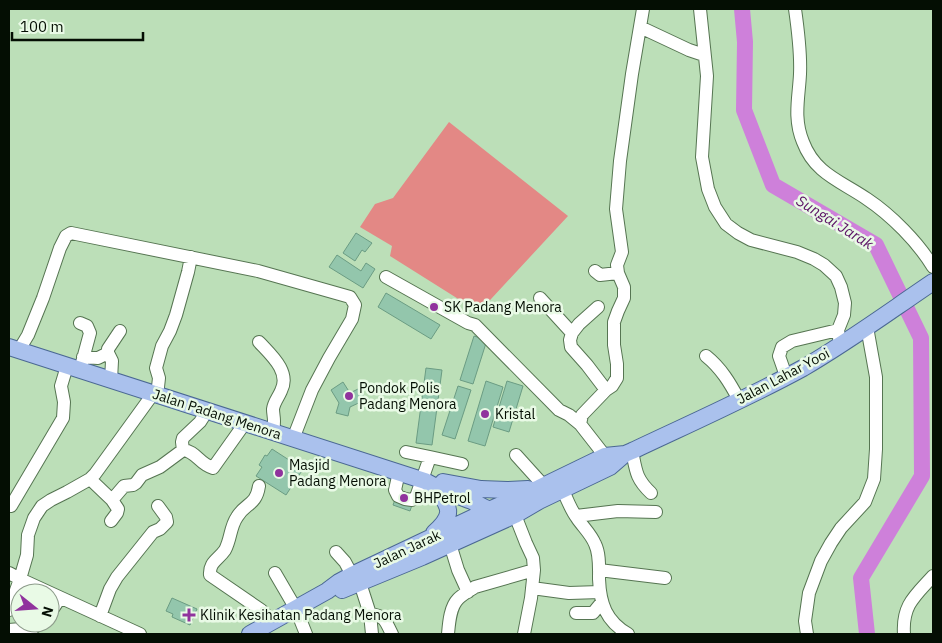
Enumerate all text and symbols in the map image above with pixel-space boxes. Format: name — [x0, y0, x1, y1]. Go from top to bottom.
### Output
scale bar — [12, 10, 144, 42]
text: 100 m — [20, 17, 64, 36]
water label: Sungai Jarak — [793, 191, 877, 253]
place label: SK Padang Menora — [444, 298, 562, 316]
marker: SK Padang Menora — [428, 301, 440, 313]
street label: Jalan Lahar Yooi — [734, 344, 832, 408]
place label: Pondok Polis Padang Menora — [359, 379, 457, 413]
street label: Jalan Padang Menora — [150, 385, 284, 444]
marker: Pondok Polis Padang Menora — [343, 390, 355, 402]
place label: Kristal — [495, 405, 535, 423]
marker: Kristal — [479, 408, 491, 420]
place label: Masjid Padang Menora — [289, 456, 387, 490]
marker: Masjid Padang Menora — [273, 467, 285, 479]
place label: BHPetrol — [414, 489, 471, 507]
marker: BHPetrol — [398, 492, 410, 504]
street label: Jalan Jarak — [371, 525, 444, 572]
north arrow — [10, 583, 60, 633]
text: N — [37, 604, 58, 619]
place label: Klinik Kesihatan Padang Menora — [200, 606, 402, 624]
marker: Klinik Kesihatan Padang Menora — [182, 608, 196, 622]

